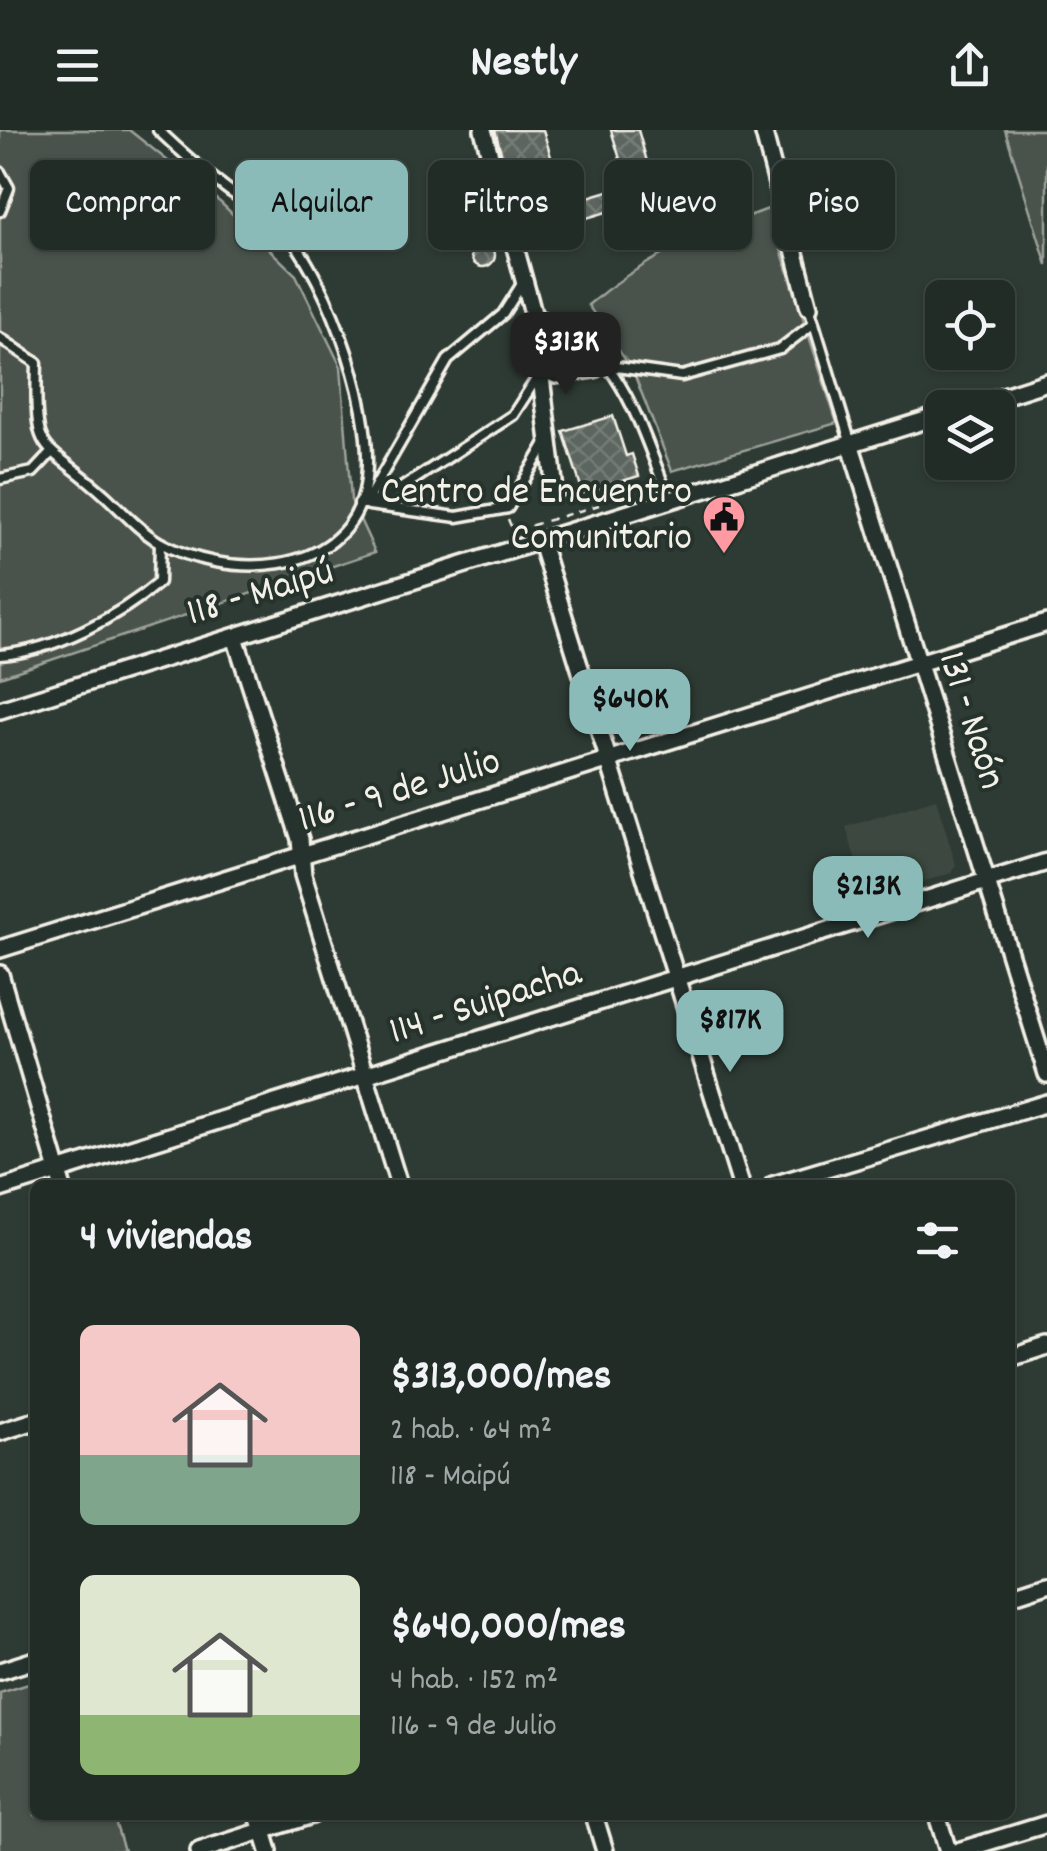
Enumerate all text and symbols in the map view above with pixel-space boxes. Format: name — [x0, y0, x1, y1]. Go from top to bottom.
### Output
text: Nestly — [470, 33, 577, 97]
icon: menu — [50, 38, 105, 93]
icon: share — [942, 38, 997, 93]
chip: Comprar — [30, 160, 215, 250]
chip: Alquilar — [235, 160, 408, 250]
chip: Filtros — [428, 160, 584, 250]
chip: Nuevo — [604, 160, 752, 250]
chip: Piso — [772, 160, 895, 250]
map controls — [925, 280, 1015, 480]
button: locate — [925, 280, 1015, 370]
pin: $313K — [496, 312, 636, 397]
text: $313K — [533, 321, 599, 367]
button: layers — [925, 390, 1015, 480]
place label: Centro de Encuentro Comunitario — [381, 466, 692, 569]
public building icon: Centro de Encuentro Comunitario — [701, 494, 747, 555]
street label: 118 - Maipú — [181, 546, 341, 644]
street label: 131 - Naón — [920, 645, 1018, 797]
pin: $640K — [560, 669, 700, 754]
text: $640K — [591, 678, 669, 724]
street label: 116 - 9 de Julio — [292, 735, 508, 851]
pin: $213K — [798, 856, 938, 941]
text: $213K — [835, 865, 901, 911]
street label: 114 - Suipacha — [383, 947, 590, 1063]
pin: $817K — [660, 990, 800, 1075]
text: $817K — [698, 999, 762, 1045]
text: 4 viviendas — [80, 1210, 252, 1270]
icon: filters — [910, 1213, 965, 1268]
text: $313,000/mes — [390, 1349, 611, 1409]
icon: home — [160, 1365, 280, 1485]
text: 2 hab. · 64 m² — [390, 1409, 552, 1455]
text: 118 - Maipú — [390, 1455, 511, 1501]
text: $640,000/mes — [390, 1599, 626, 1659]
icon: home — [160, 1615, 280, 1735]
text: 4 hab. · 152 m² — [390, 1659, 558, 1705]
text: 116 - 9 de Julio — [390, 1705, 557, 1751]

